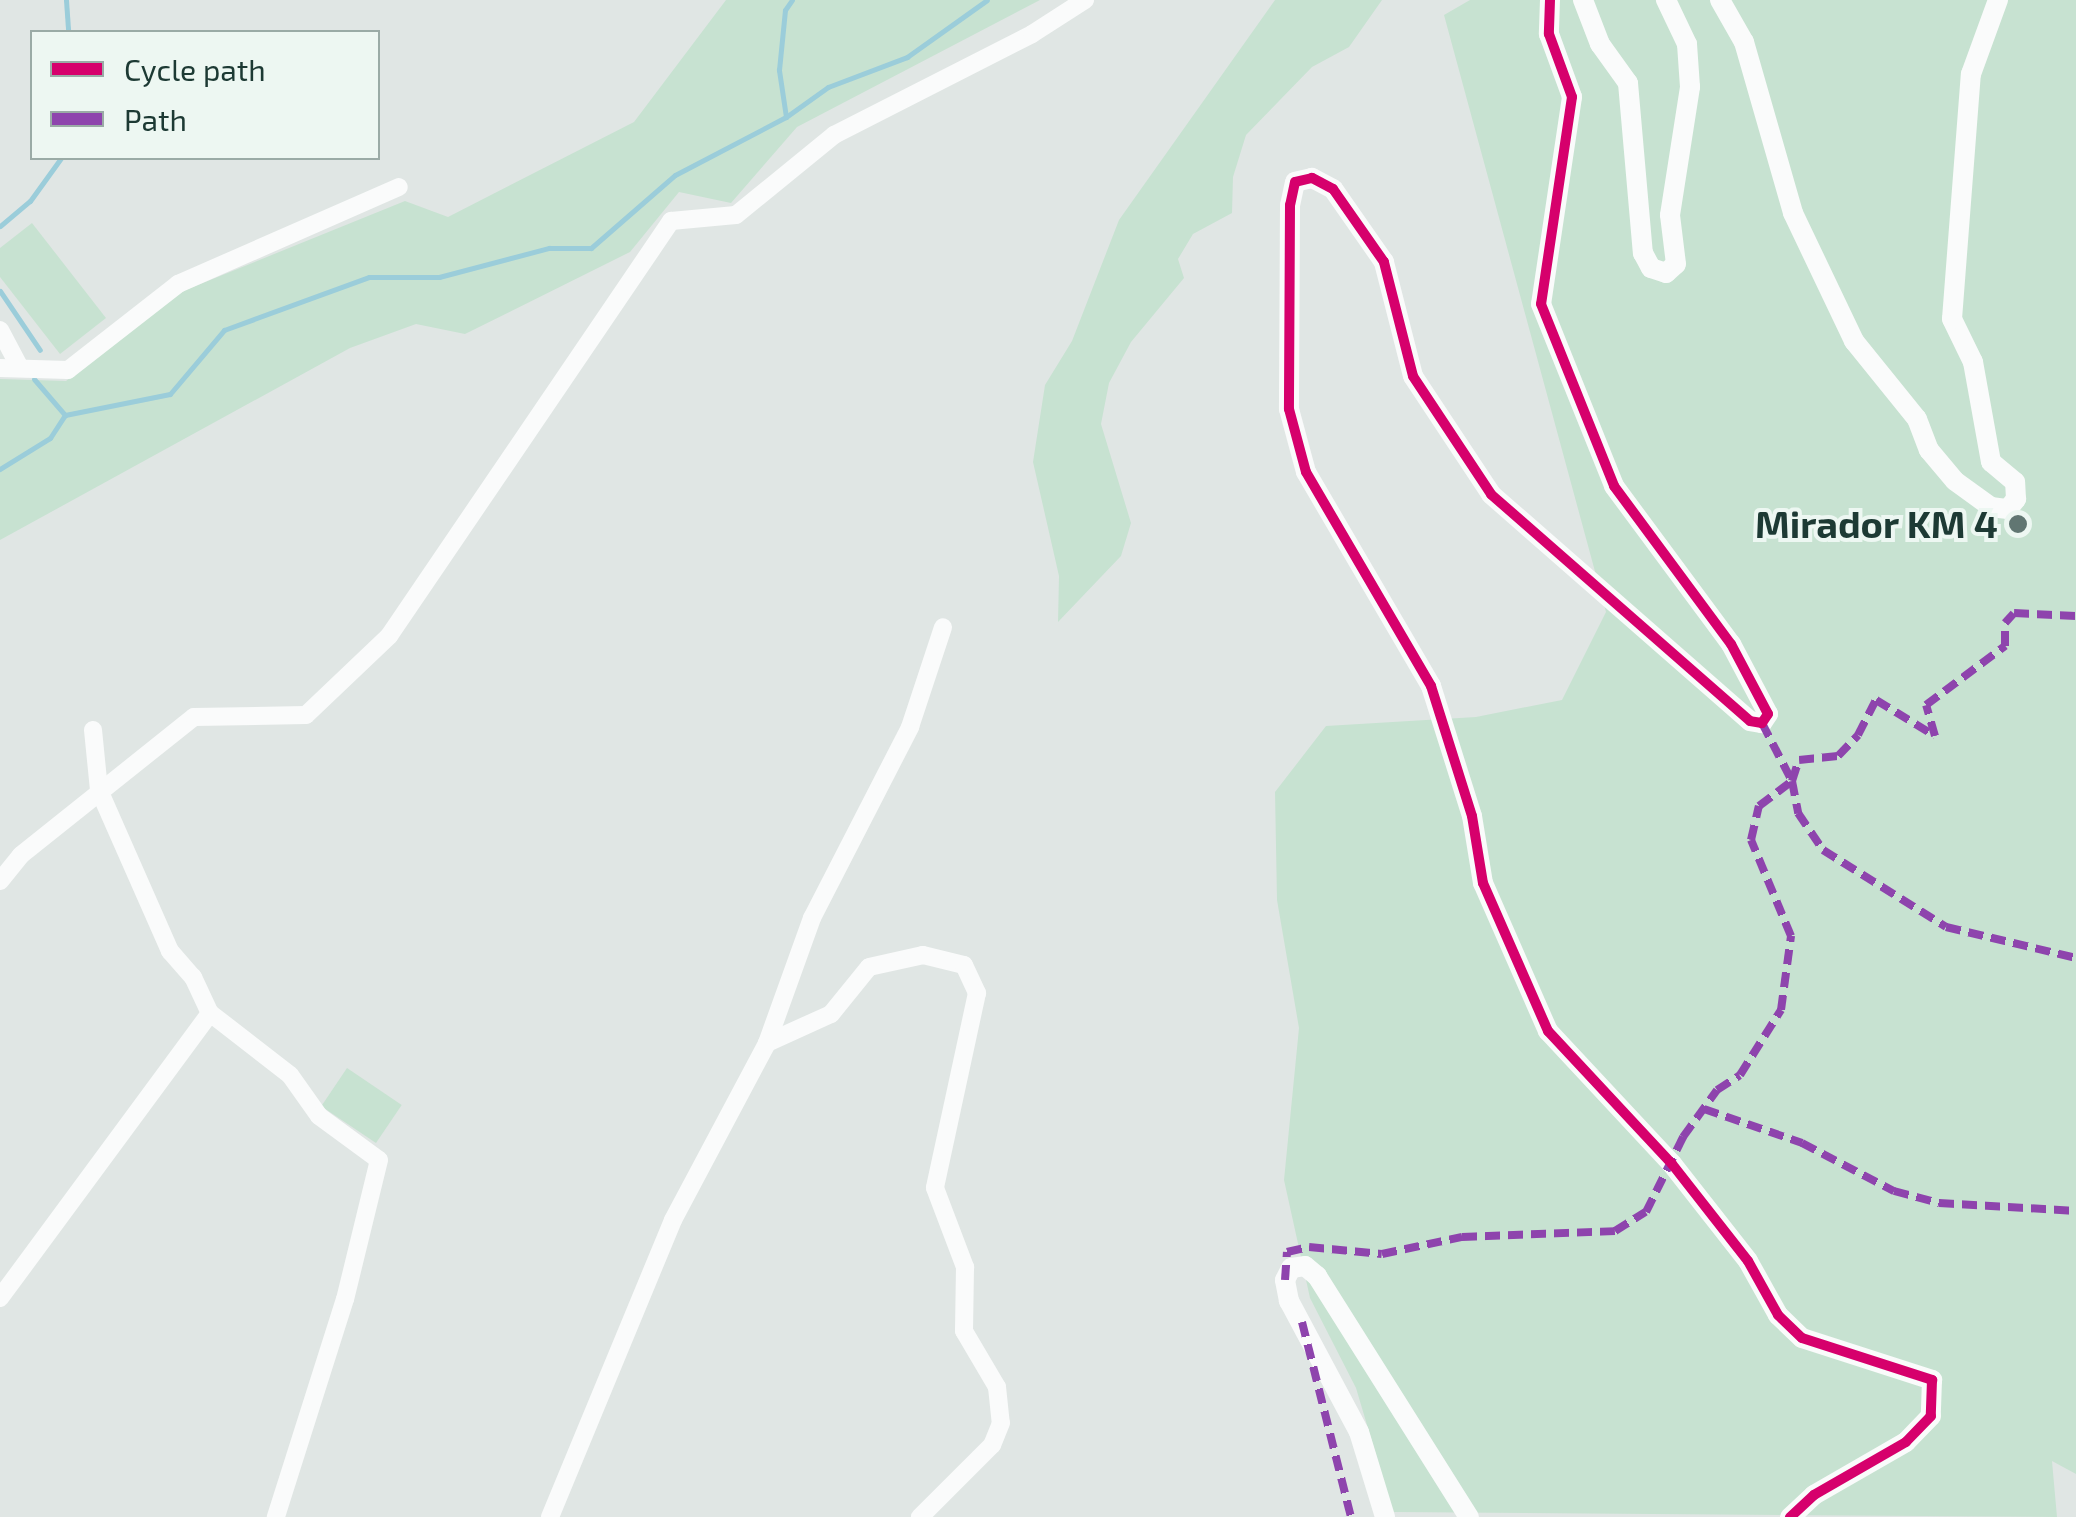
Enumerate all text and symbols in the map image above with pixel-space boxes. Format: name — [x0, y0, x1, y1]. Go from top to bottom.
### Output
legend — [30, 30, 380, 160]
text: Cycle path — [124, 51, 266, 87]
text: Path — [124, 101, 187, 137]
place label: Mirador KM 4 — [1754, 501, 1998, 547]
marker: Mirador KM 4 — [2007, 513, 2029, 535]

